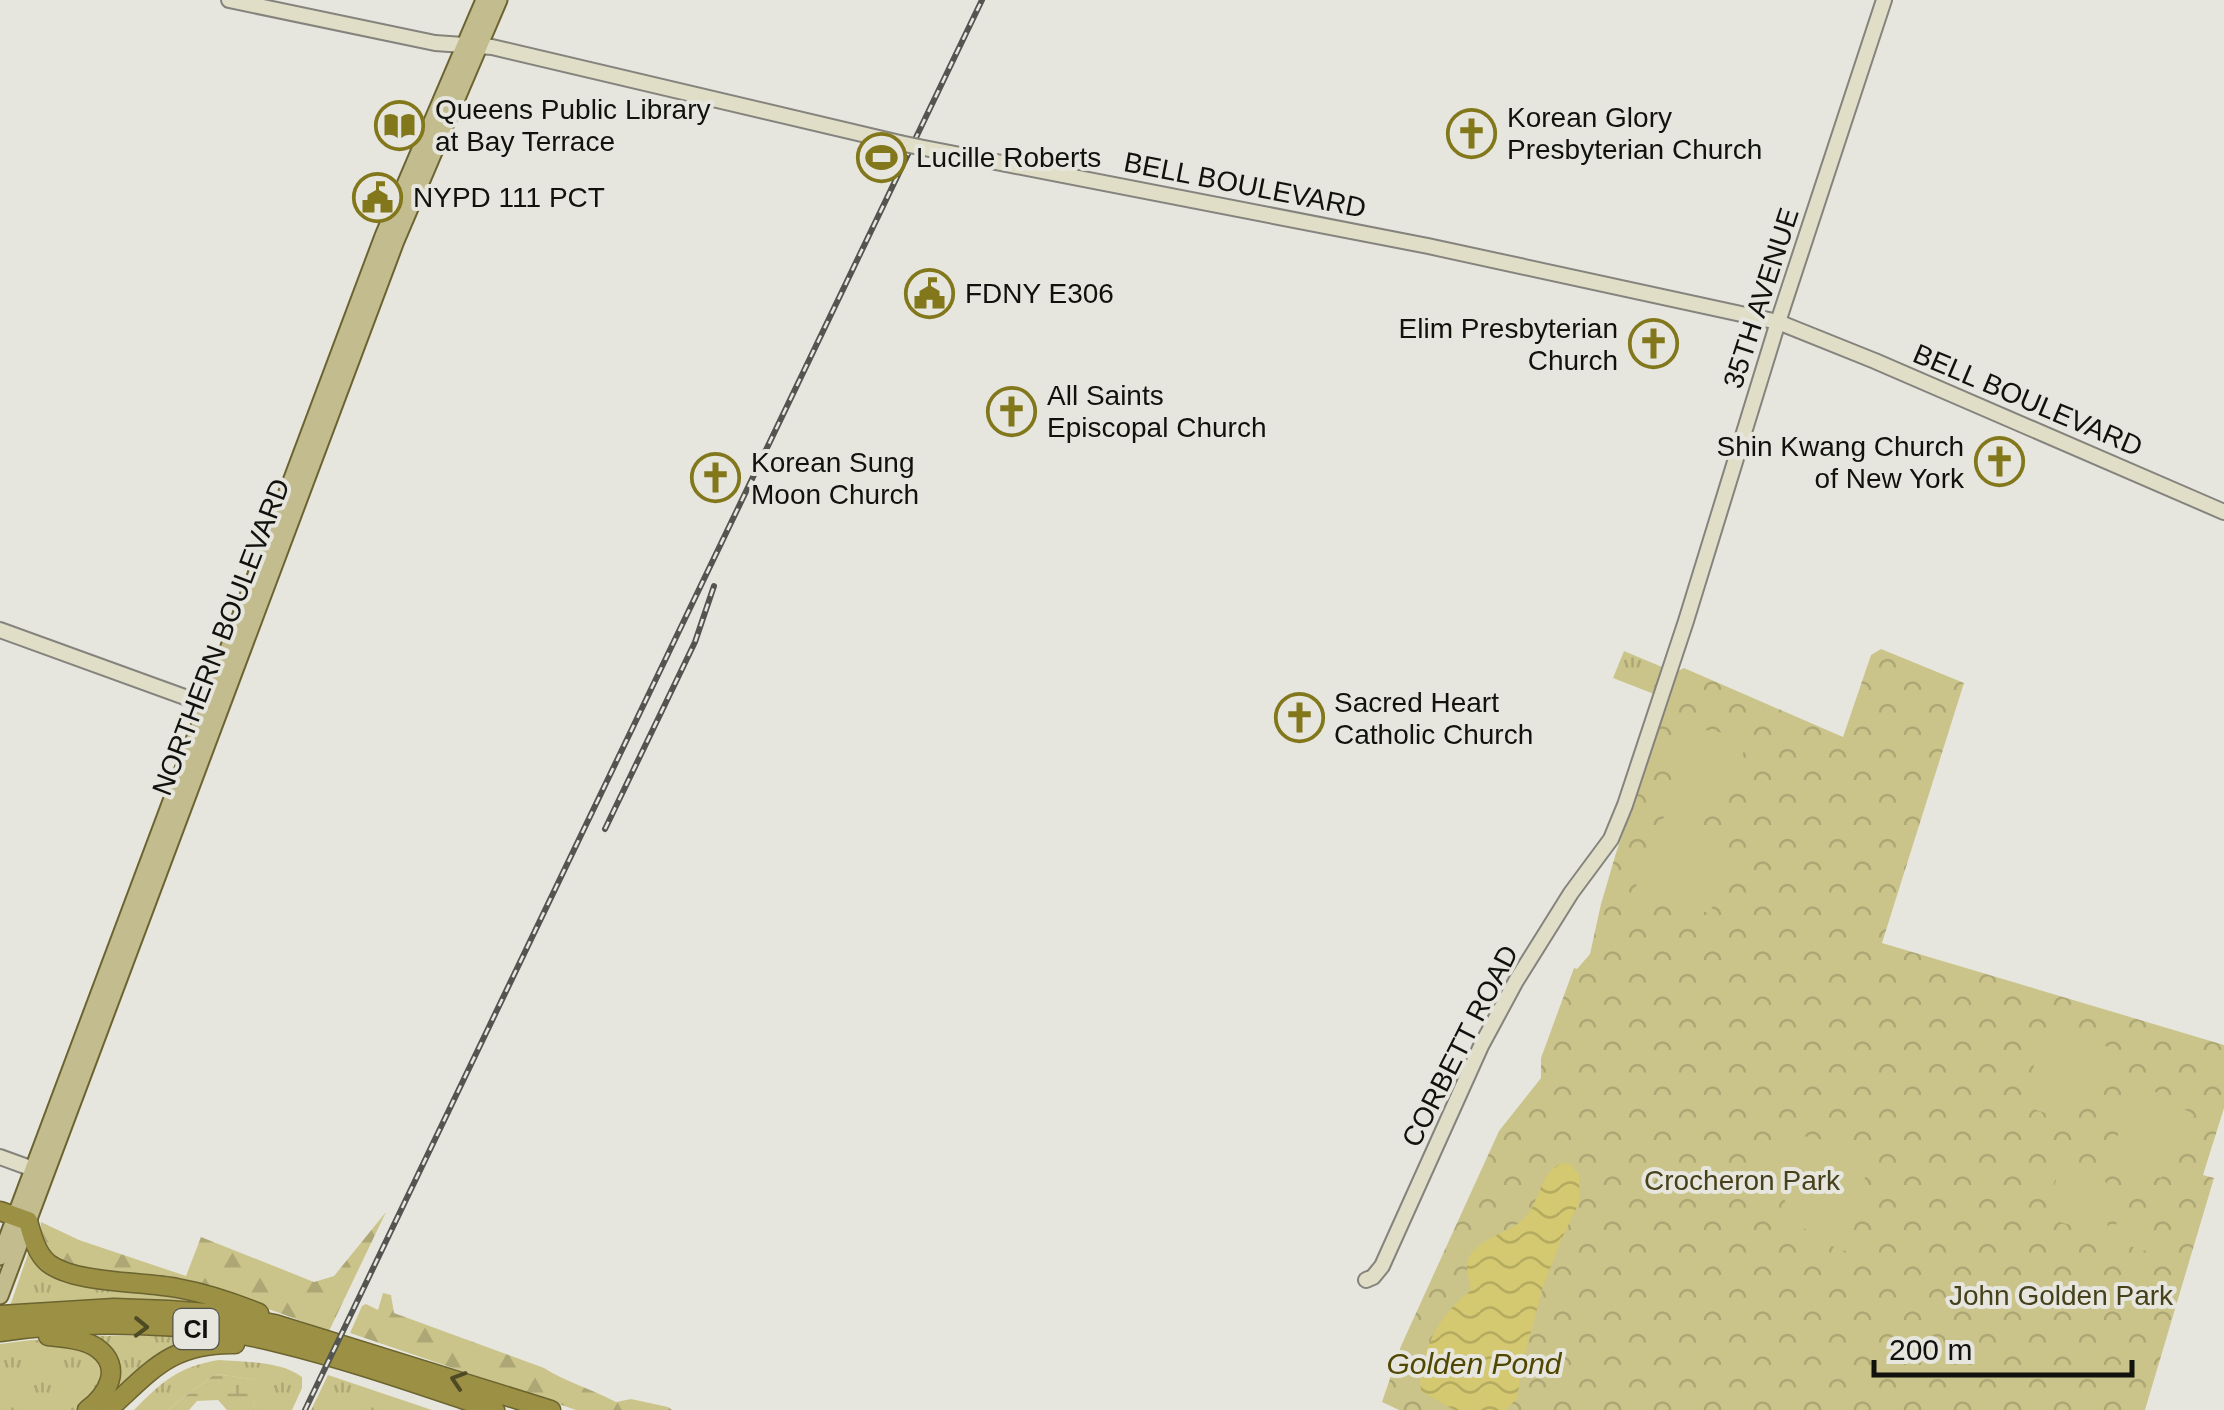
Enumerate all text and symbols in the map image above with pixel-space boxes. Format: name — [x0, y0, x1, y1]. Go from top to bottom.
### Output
place label: Queens Public Library at Bay Terrace — [435, 94, 710, 157]
library icon: Queens Public Library at Bay Terrace — [374, 99, 426, 151]
place label: Korean Glory Presbyterian Church — [1507, 102, 1762, 165]
church icon: Korean Glory Presbyterian Church — [1446, 107, 1498, 159]
sports icon: Lucille Roberts — [855, 131, 907, 183]
place label: Lucille Roberts — [916, 142, 1101, 173]
street label: BELL BOULEVARD — [1121, 146, 1369, 224]
public building icon: NYPD 111 PCT — [352, 171, 404, 223]
place label: NYPD 111 PCT — [413, 182, 605, 213]
street label: 35TH AVENUE — [1717, 204, 1805, 392]
public building icon: FDNY E306 — [904, 267, 956, 319]
place label: FDNY E306 — [965, 278, 1114, 309]
place label: Elim Presbyterian Church — [1399, 313, 1618, 376]
church icon: Elim Presbyterian Church — [1627, 318, 1679, 370]
street label: BELL BOULEVARD — [1909, 338, 2147, 462]
place label: All Saints Episcopal Church — [1047, 380, 1266, 443]
church icon: All Saints Episcopal Church — [986, 385, 1038, 437]
place label: Shin Kwang Church of New York — [1717, 431, 1965, 494]
church icon: Shin Kwang Church of New York — [1973, 436, 2025, 488]
place label: Korean Sung Moon Church — [751, 447, 919, 510]
church icon: Korean Sung Moon Church — [690, 452, 742, 504]
street label: NORTHERN BOULEVARD — [146, 474, 296, 800]
place label: Sacred Heart Catholic Church — [1334, 687, 1533, 750]
church icon: Sacred Heart Catholic Church — [1273, 692, 1325, 744]
street label: CORBETT ROAD — [1396, 940, 1524, 1152]
park label: Crocheron Park — [1644, 1165, 1841, 1196]
park label: John Golden Park — [1949, 1280, 2174, 1311]
road number: CI — [174, 1309, 218, 1349]
scale bar — [1874, 1315, 2132, 1377]
one-way arrow — [133, 1316, 149, 1337]
text: 200 m — [1889, 1333, 1972, 1366]
water label: Golden Pond — [1386, 1347, 1563, 1380]
one-way arrow — [450, 1371, 467, 1391]

